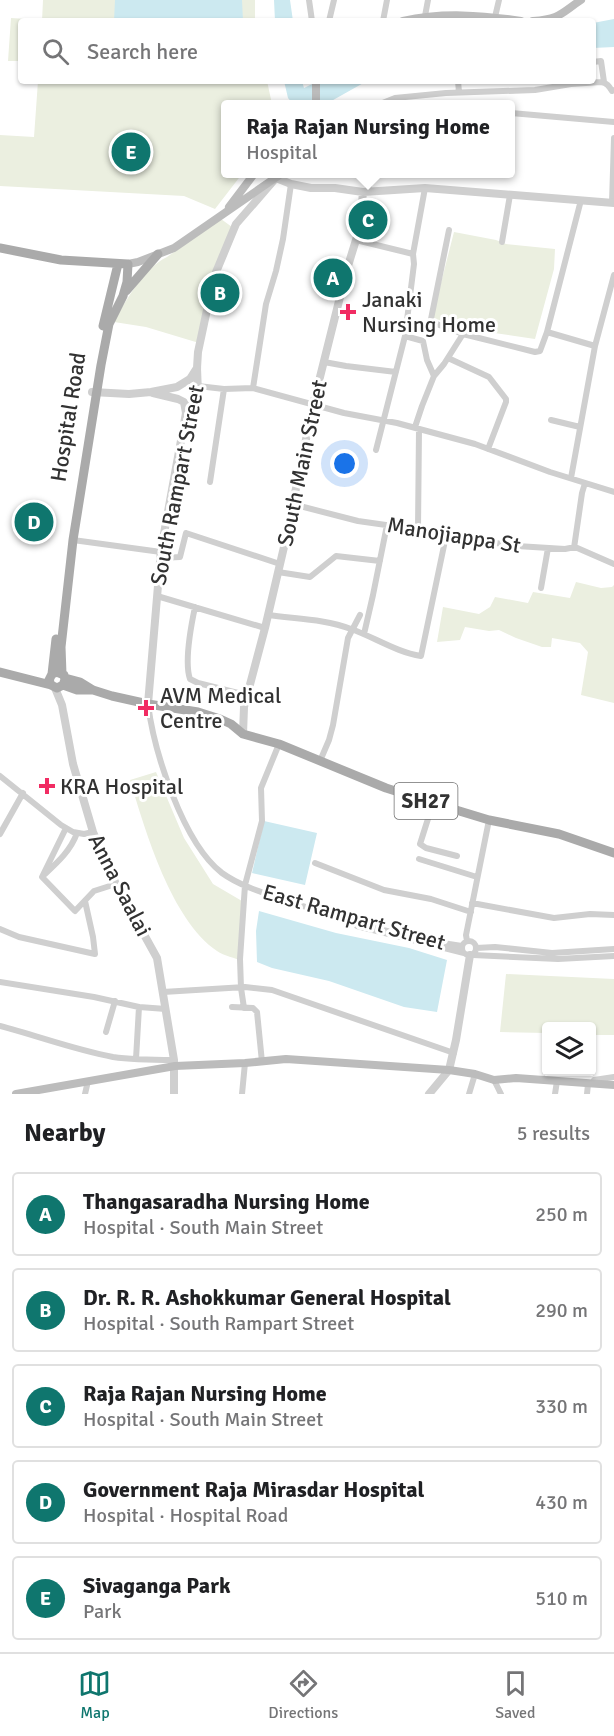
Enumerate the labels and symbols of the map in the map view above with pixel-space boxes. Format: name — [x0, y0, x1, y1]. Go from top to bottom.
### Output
pin: E — [112, 130, 150, 174]
pin: C — [348, 198, 388, 242]
pin: A — [314, 256, 352, 300]
pin: B — [200, 270, 240, 316]
place label: Janaki Nursing Home — [362, 286, 496, 338]
marker: Janaki Nursing Home — [339, 303, 357, 321]
street label: Hospital Road — [44, 350, 92, 484]
street label: South Main Street — [271, 377, 333, 549]
street label: South Rampart Street — [144, 382, 210, 587]
your location — [330, 449, 359, 478]
pin: D — [15, 500, 54, 544]
street label: Manojiappa St — [385, 511, 523, 559]
place label: AVM Medical Centre — [160, 682, 281, 734]
marker: AVM Medical Centre — [137, 699, 155, 717]
place label: KRA Hospital — [60, 773, 183, 800]
marker: KRA Hospital — [38, 777, 56, 795]
road number: SH27 — [394, 783, 458, 819]
street label: Anna Saalai — [83, 829, 157, 941]
street label: East Rampart Street — [260, 878, 449, 956]

